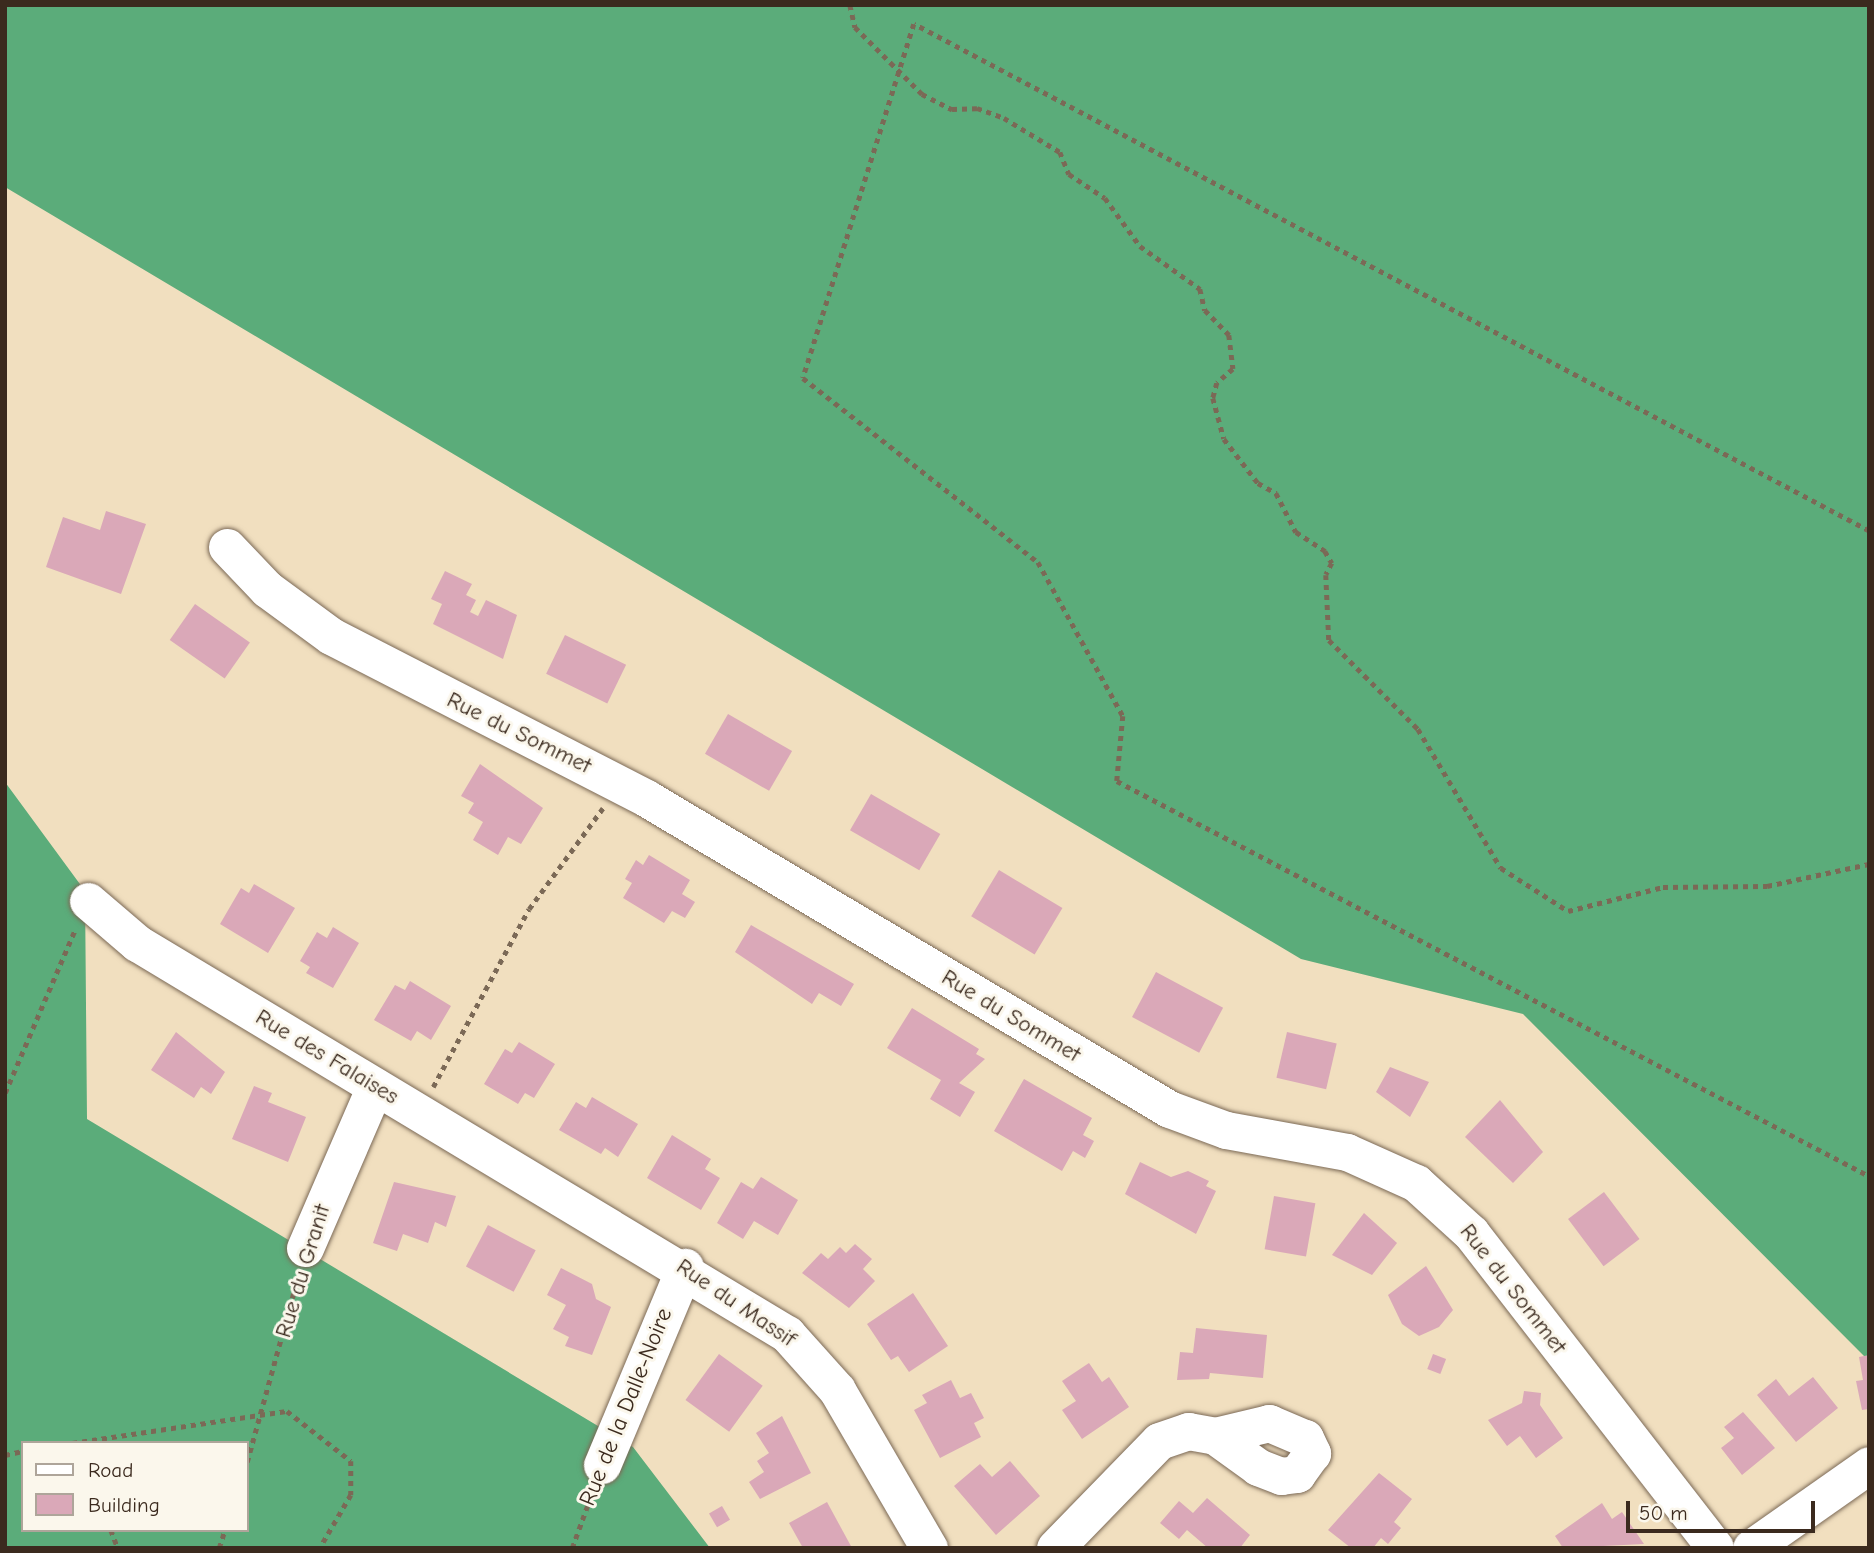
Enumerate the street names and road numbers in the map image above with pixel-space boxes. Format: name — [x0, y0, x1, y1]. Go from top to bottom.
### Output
street label: Rue du Sommet — [442, 686, 596, 780]
street label: Rue du Sommet — [936, 964, 1086, 1068]
street label: Rue des Falaises — [250, 1003, 404, 1111]
street label: Rue du Granit — [270, 1201, 336, 1341]
street label: Rue du Sommet — [1454, 1219, 1572, 1359]
street label: Rue du Massif — [671, 1253, 801, 1353]
street label: Rue de la Dalle-Noire — [574, 1304, 678, 1510]

